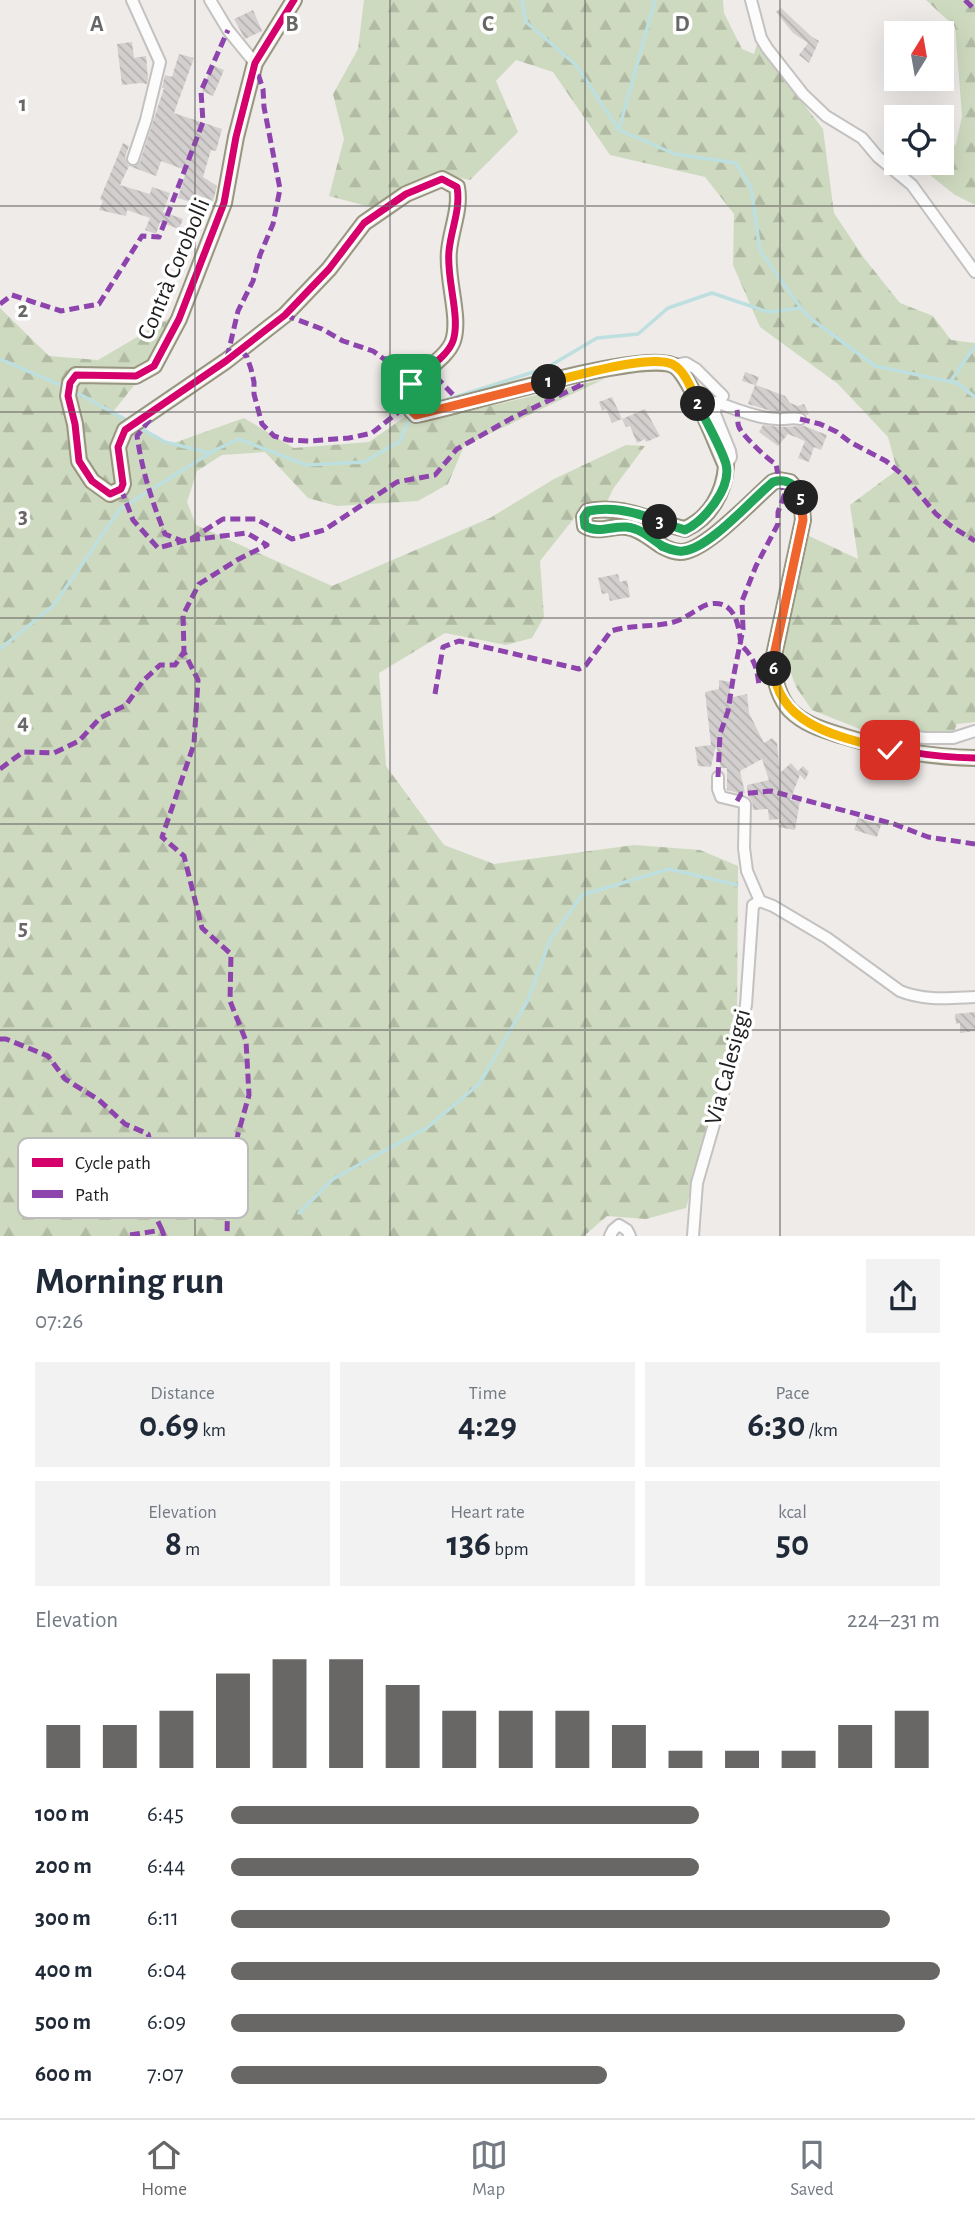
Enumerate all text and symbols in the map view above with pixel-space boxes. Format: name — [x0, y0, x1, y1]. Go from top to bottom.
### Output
text: A — [90, 13, 104, 36]
text: B — [285, 13, 299, 36]
text: C — [482, 13, 494, 36]
text: D — [674, 13, 690, 36]
north arrow — [884, 21, 954, 91]
map controls — [884, 21, 954, 175]
text: 1 — [19, 93, 27, 116]
button: locate — [884, 105, 954, 175]
street label: Contrà Corobolli — [133, 195, 215, 343]
text: 2 — [18, 299, 29, 322]
pin — [381, 354, 441, 414]
pin: 1 — [532, 364, 566, 400]
icon: arrive — [392, 365, 430, 403]
text: 1 — [545, 372, 552, 391]
pin: 2 — [680, 386, 716, 422]
text: 2 — [693, 394, 702, 413]
pin: 5 — [784, 480, 818, 516]
text: 5 — [796, 488, 805, 507]
pin: 3 — [642, 504, 678, 540]
text: 3 — [18, 505, 28, 528]
text: 3 — [655, 512, 664, 531]
pin: 6 — [756, 652, 792, 686]
text: 6 — [769, 659, 778, 678]
text: 4 — [17, 711, 29, 734]
pin — [860, 720, 920, 780]
icon: check — [871, 731, 909, 769]
text: 5 — [18, 917, 28, 940]
street label: Via Calesiggi — [701, 1007, 755, 1127]
legend — [18, 1138, 248, 1218]
text: Cycle path — [75, 1154, 151, 1173]
text: Path — [75, 1186, 109, 1205]
button: share — [866, 1259, 940, 1333]
text: Morning run — [35, 1263, 224, 1301]
text: 07:26 — [35, 1310, 83, 1333]
text: Distance — [150, 1384, 215, 1403]
text: Time — [469, 1384, 506, 1403]
text: Pace — [775, 1384, 810, 1403]
text: 0.69 — [139, 1408, 199, 1443]
text: 4:29 — [458, 1408, 517, 1443]
text: 6:30 — [747, 1408, 805, 1443]
text: km — [199, 1421, 226, 1440]
text: /km — [805, 1421, 838, 1440]
text: Elevation — [148, 1503, 217, 1522]
text: Heart rate — [450, 1503, 525, 1522]
text: kcal — [778, 1503, 807, 1522]
text: 8 — [165, 1527, 182, 1562]
text: 136 — [446, 1527, 491, 1562]
text: 50 — [776, 1527, 809, 1562]
text: m — [182, 1540, 200, 1559]
text: bpm — [491, 1540, 529, 1559]
text: Elevation — [35, 1609, 118, 1632]
text: 224–231 m — [847, 1609, 940, 1632]
text: 100 m — [35, 1803, 89, 1826]
text: 6:45 — [147, 1803, 184, 1826]
text: 200 m — [35, 1855, 92, 1878]
text: 6:44 — [147, 1855, 185, 1878]
text: 300 m — [35, 1907, 91, 1930]
text: 6:11 — [147, 1907, 179, 1930]
text: 400 m — [35, 1959, 93, 1982]
text: 6:04 — [147, 1959, 186, 1982]
text: 500 m — [35, 2011, 91, 2034]
text: 6:09 — [147, 2011, 186, 2034]
text: 600 m — [35, 2063, 92, 2086]
text: 7:07 — [147, 2063, 184, 2086]
tab: Home — [141, 2136, 187, 2201]
tab: Map — [470, 2136, 508, 2201]
tab: Saved — [790, 2136, 834, 2201]

